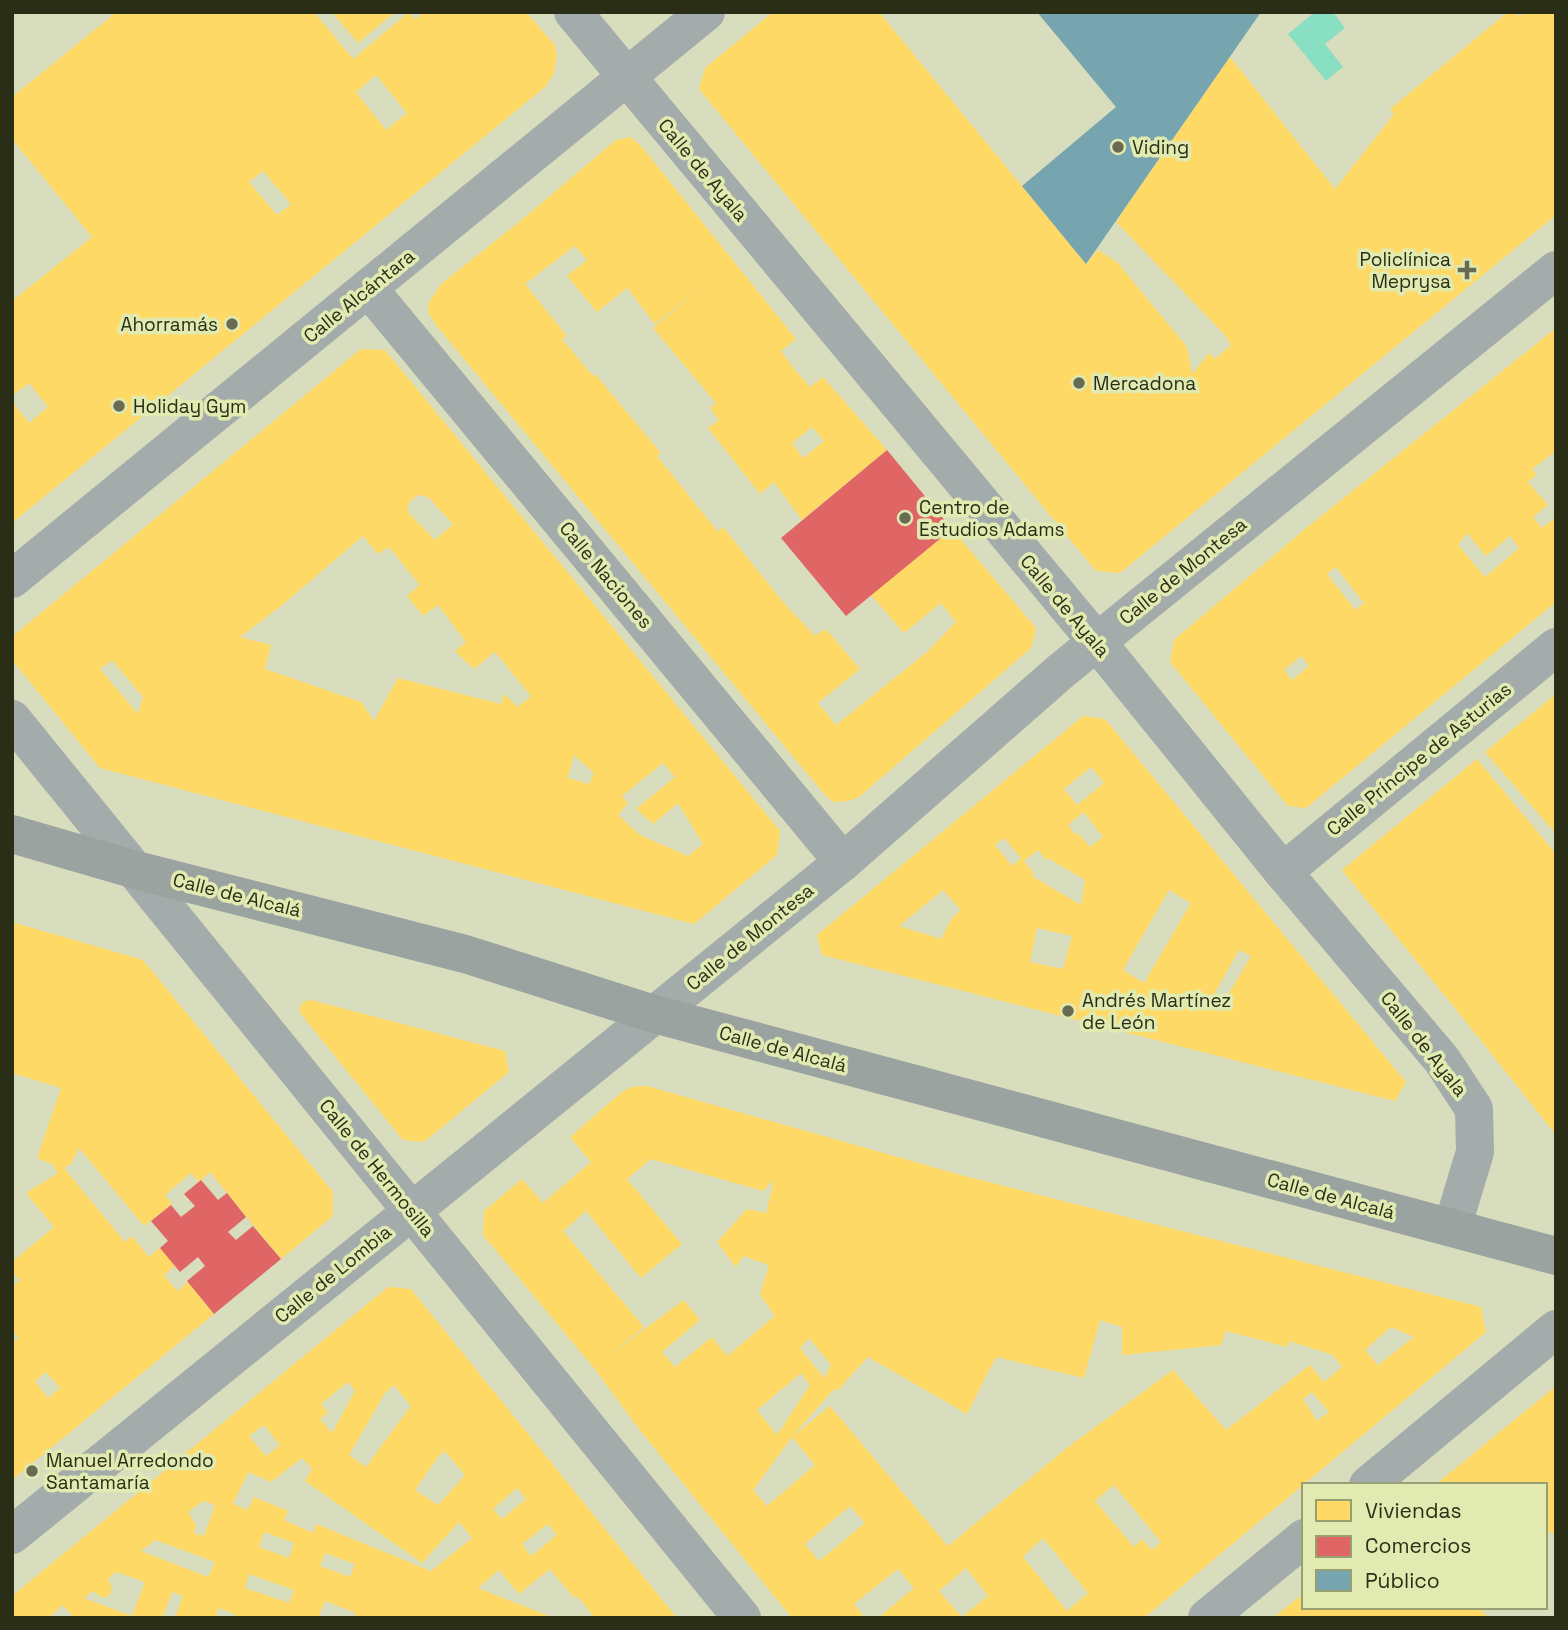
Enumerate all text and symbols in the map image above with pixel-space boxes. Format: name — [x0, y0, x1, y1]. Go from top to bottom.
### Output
street label: Calle de Ayala — [653, 113, 753, 227]
place label: Viding — [1132, 135, 1189, 160]
marker: Viding — [1110, 139, 1126, 155]
street label: Calle Alcántara — [298, 243, 420, 349]
place label: Policlínica Meprysa — [1360, 247, 1451, 294]
marker: Policlínica Meprysa — [1457, 260, 1477, 280]
place label: Ahorramás — [121, 312, 218, 337]
marker: Ahorramás — [224, 316, 240, 332]
place label: Mercadona — [1093, 371, 1196, 396]
marker: Mercadona — [1071, 375, 1087, 391]
place label: Holiday Gym — [133, 394, 246, 419]
marker: Holiday Gym — [111, 398, 127, 414]
place label: Centro de Estudios Adams — [919, 495, 1065, 542]
marker: Centro de Estudios Adams — [897, 510, 913, 526]
street label: Calle de Montesa — [1114, 512, 1252, 630]
street label: Calle Naciones — [554, 516, 658, 634]
street label: Calle de Ayala — [1015, 549, 1115, 663]
street label: Calle Príncipe de Asturias — [1321, 677, 1517, 841]
street label: Calle de Alcalá — [170, 867, 304, 923]
street label: Calle de Montesa — [681, 878, 819, 996]
street label: Calle de Ayala — [1375, 986, 1473, 1102]
place label: Andrés Martínez de León — [1082, 988, 1231, 1035]
marker: Andrés Martínez de León — [1060, 1003, 1076, 1019]
street label: Calle de Alcalá — [716, 1020, 850, 1078]
street label: Calle de Hermosilla — [314, 1094, 441, 1242]
street label: Calle de Alcalá — [1264, 1167, 1398, 1225]
street label: Calle de Lombia — [270, 1219, 397, 1329]
place label: Manuel Arredondo Santamaría — [46, 1448, 214, 1495]
marker: Manuel Arredondo Santamaría — [24, 1463, 40, 1479]
legend — [1302, 1483, 1547, 1609]
text: Viviendas — [1365, 1497, 1462, 1524]
text: Comercios — [1365, 1532, 1471, 1559]
text: Público — [1365, 1567, 1440, 1594]

